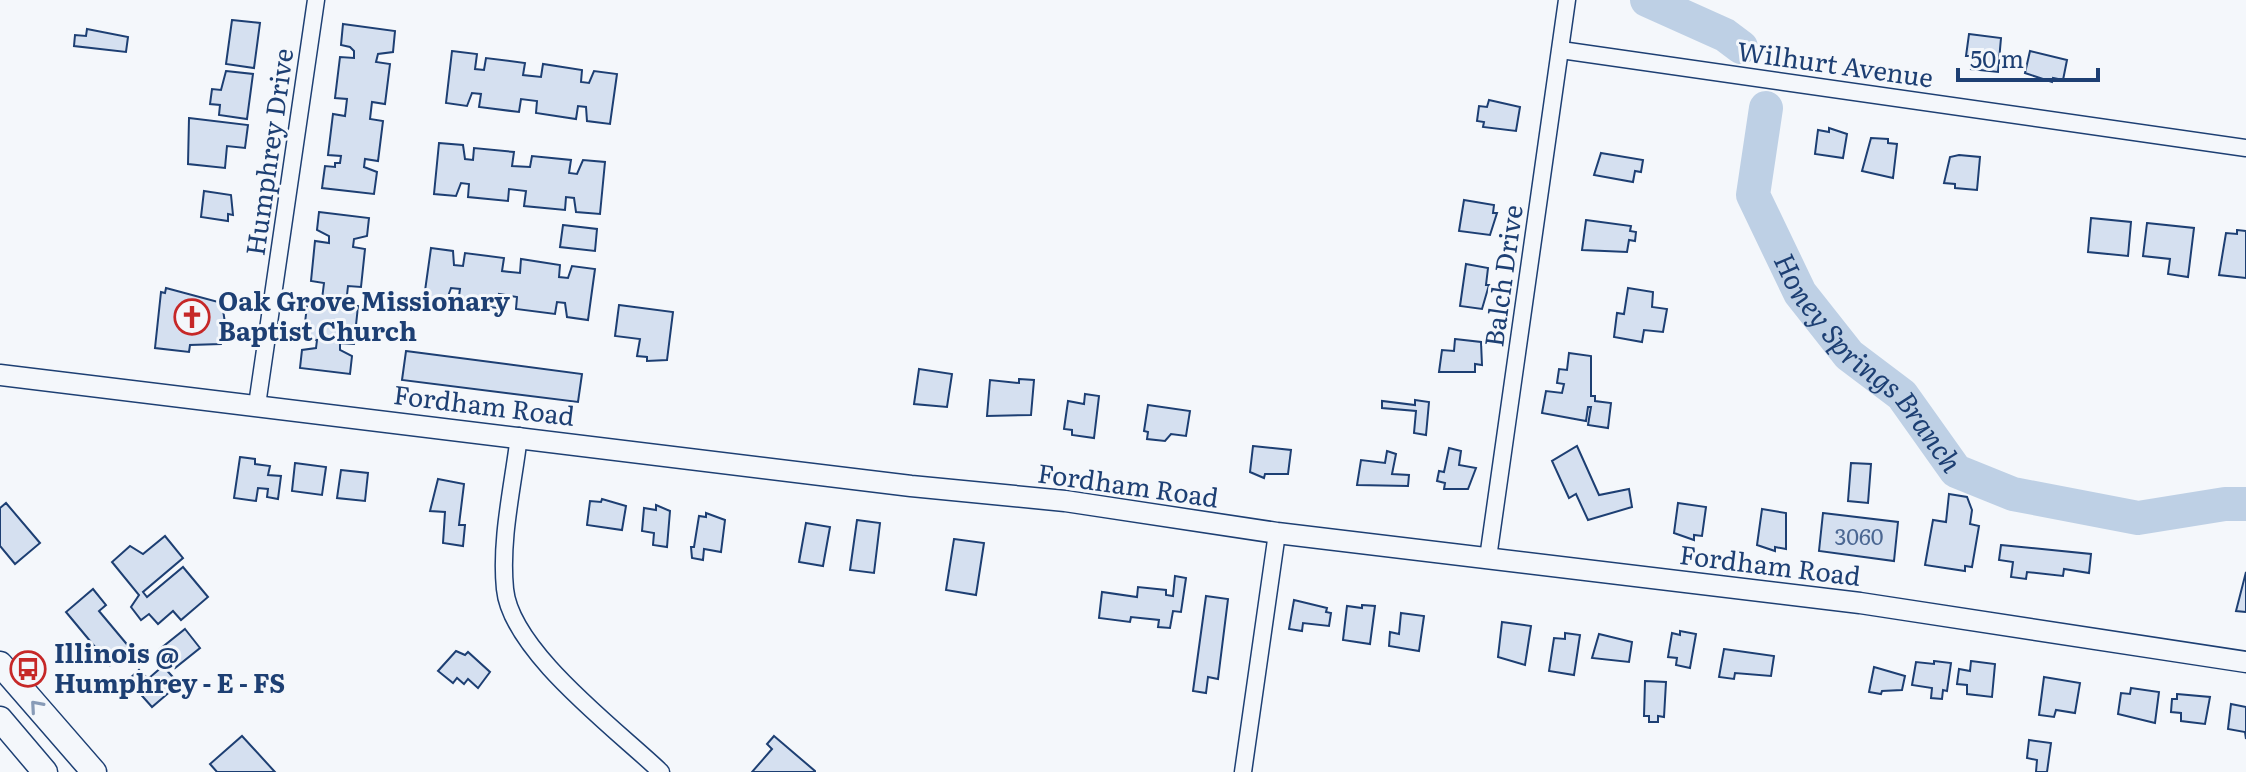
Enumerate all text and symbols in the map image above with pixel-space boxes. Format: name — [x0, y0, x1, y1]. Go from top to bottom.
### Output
street label: Wilhurt Avenue — [1735, 29, 1936, 96]
scale bar — [1958, 32, 2098, 82]
text: 50 m — [1970, 40, 2024, 75]
street label: Humphrey Drive — [234, 45, 301, 258]
street label: Balch Drive — [1472, 202, 1531, 349]
water label: Honey Springs Branch — [1765, 245, 1974, 481]
place label: Oak Grove Missionary Baptist Church — [218, 280, 510, 349]
church icon: Oak Grove Missionary Baptist Church — [173, 298, 211, 336]
street label: Fordham Road — [391, 373, 577, 434]
street label: Fordham Road — [1035, 452, 1221, 516]
house number: 3060 — [1834, 519, 1884, 552]
street label: Fordham Road — [1677, 533, 1863, 594]
place label: Illinois @ Humphrey - E - FS — [54, 632, 285, 701]
bus stop icon: Illinois @ Humphrey - E - FS — [9, 650, 47, 688]
one-way arrow — [31, 700, 46, 715]

